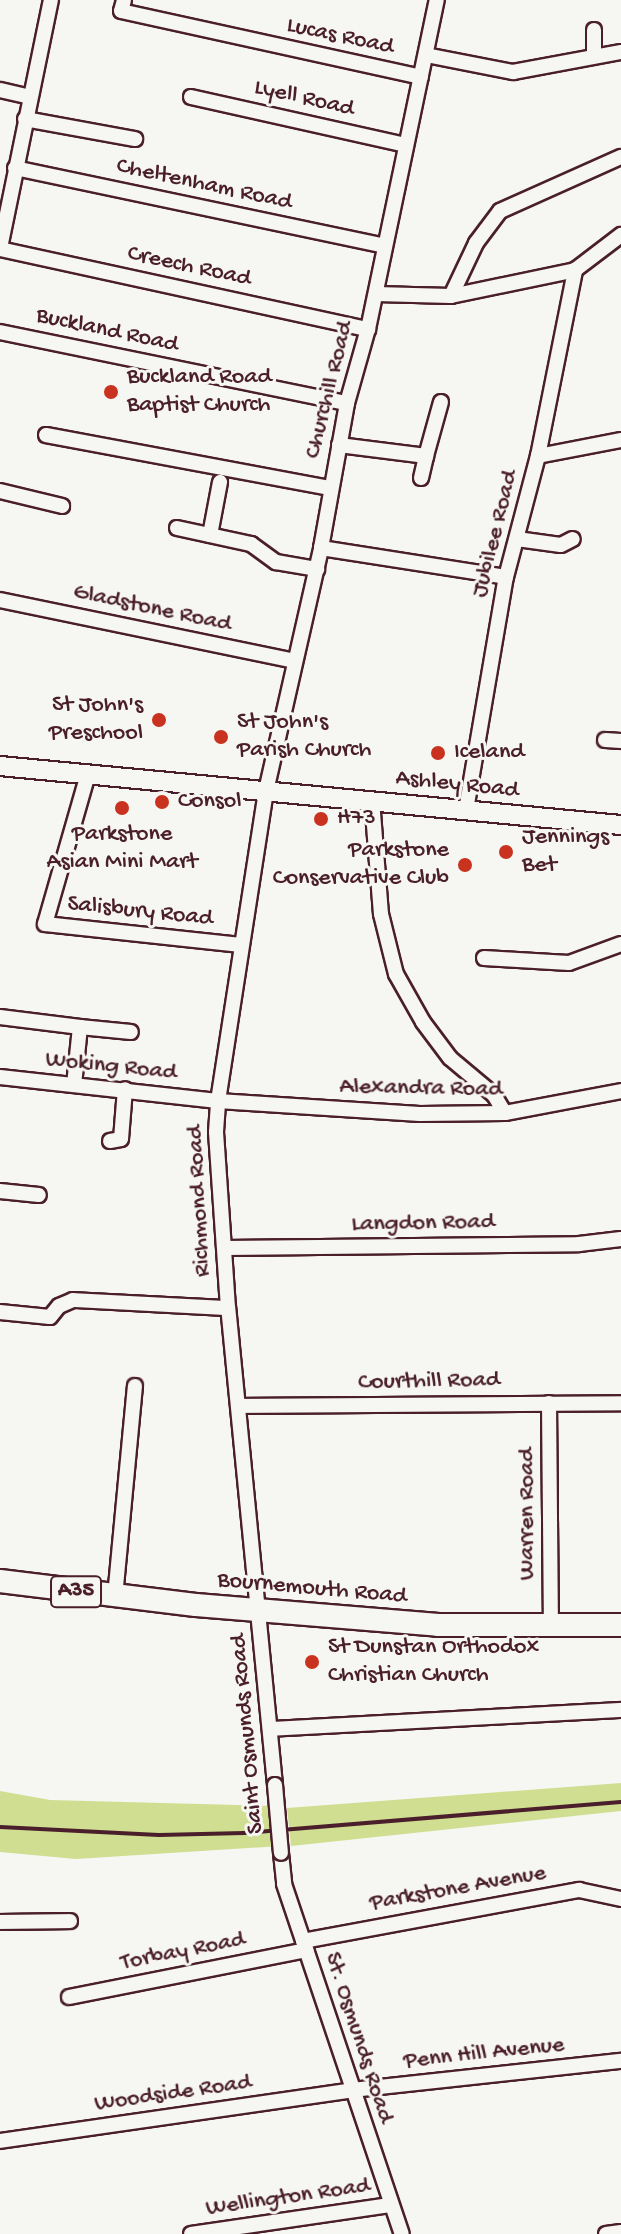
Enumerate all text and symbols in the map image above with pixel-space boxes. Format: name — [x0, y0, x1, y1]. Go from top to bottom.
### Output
street label: Lucas Road — [284, 12, 396, 62]
street label: Lyell Road — [251, 74, 357, 124]
street label: Cheltenham Road — [114, 152, 294, 218]
street label: Creech Road — [125, 240, 253, 294]
street label: Buckland Road — [33, 302, 181, 360]
street label: Churchill Road — [299, 318, 361, 462]
place label: Buckland Road Baptist Church — [127, 364, 272, 420]
marker: Buckland Road Baptist Church — [102, 383, 120, 401]
street label: Jubilee Road — [466, 467, 526, 601]
street label: Gladstone Road — [70, 578, 234, 640]
place label: St John's Preschool — [49, 692, 143, 748]
place label: St John's Parish Church — [237, 709, 371, 765]
marker: St John's Preschool — [150, 711, 168, 729]
marker: St John's Parish Church — [212, 728, 230, 746]
place label: Iceland — [454, 739, 524, 767]
marker: Iceland — [429, 744, 447, 762]
street label: Ashley Road — [394, 764, 520, 806]
place label: Consol — [178, 788, 241, 816]
marker: Consol — [153, 793, 171, 811]
marker: Parkstone Asian Mini Mart — [113, 799, 131, 817]
place label: H73 — [337, 805, 376, 833]
marker: H73 — [312, 810, 330, 828]
place label: Parkstone Asian Mini Mart — [46, 821, 198, 877]
place label: Jennings Bet — [522, 824, 609, 880]
place label: Parkstone Conservative Club — [273, 837, 449, 893]
marker: Jennings Bet — [497, 843, 515, 861]
marker: Parkstone Conservative Club — [456, 856, 474, 874]
street label: Salisbury Road — [66, 890, 214, 934]
street label: Woking Road — [44, 1046, 178, 1088]
street label: Alexandra Road — [339, 1073, 503, 1105]
street label: Richmond Road — [182, 1124, 218, 1278]
street label: Langdon Road — [351, 1208, 495, 1240]
street label: Courthill Road — [358, 1366, 500, 1398]
street label: Warren Road — [514, 1448, 542, 1580]
street label: Bournemouth Road — [216, 1566, 408, 1612]
road number: A35 — [50, 1574, 102, 1610]
street label: Saint Osmunds Road — [225, 1633, 271, 1835]
place label: St Dunstan Orthodox Christian Church — [328, 1634, 539, 1690]
marker: St Dunstan Orthodox Christian Church — [303, 1653, 321, 1671]
street label: Parkstone Avenue — [368, 1859, 548, 1919]
street label: Torbay Road — [118, 1926, 248, 1978]
street label: St. Osmunds Road — [317, 1949, 399, 2127]
street label: Penn Hill Avenue — [402, 2031, 566, 2077]
street label: Woodside Road — [93, 2069, 253, 2119]
street label: Wellington Road — [204, 2172, 372, 2224]

